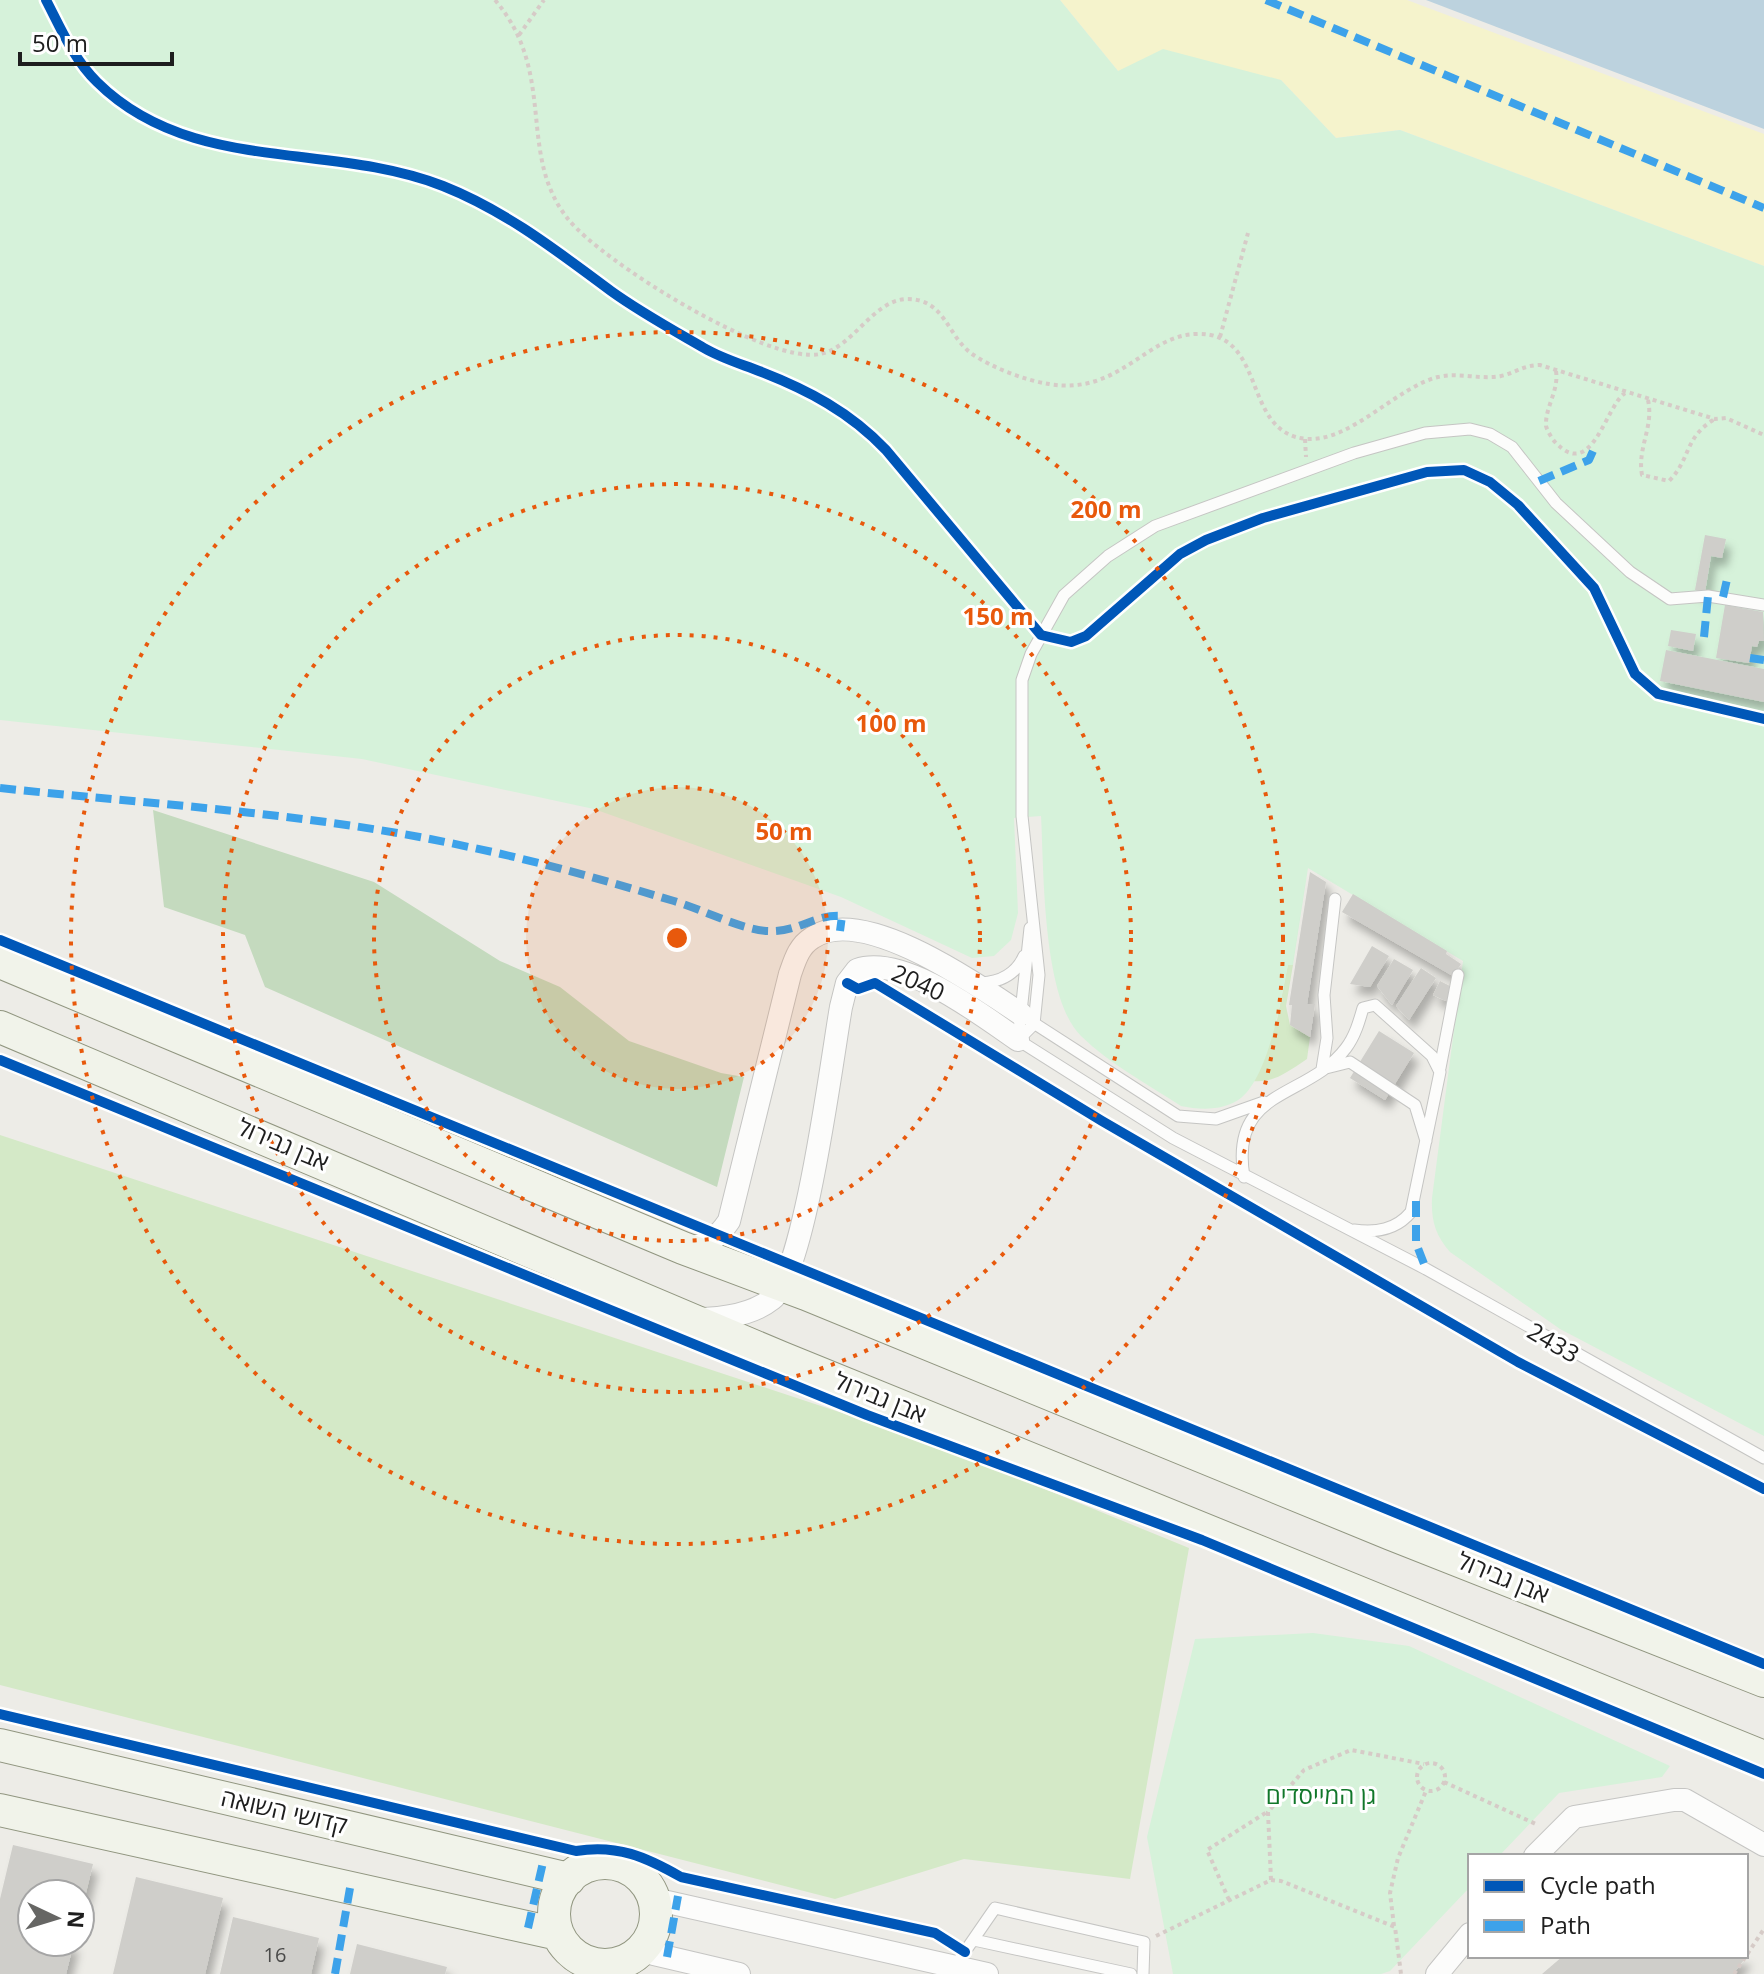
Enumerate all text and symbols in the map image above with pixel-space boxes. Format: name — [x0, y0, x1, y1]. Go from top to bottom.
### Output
scale bar — [20, 16, 172, 66]
text: 50 m — [32, 26, 88, 59]
text: 200 m — [1071, 492, 1141, 525]
text: 150 m — [963, 599, 1033, 632]
text: 100 m — [856, 706, 926, 739]
text: 50 m — [755, 814, 813, 847]
centre of rings — [663, 924, 691, 952]
street label: 2040 — [887, 955, 950, 1008]
street label: אבן גבירול — [233, 1110, 334, 1178]
street label: 2433 — [1522, 1314, 1586, 1370]
street label: אבן גבירול — [830, 1363, 932, 1430]
street label: אבן גבירול — [1453, 1543, 1555, 1610]
park label: גן המייסדים — [1266, 1778, 1376, 1811]
street label: קדושי השואה — [218, 1780, 351, 1841]
legend — [1468, 1854, 1748, 1958]
text: Cycle path — [1540, 1868, 1656, 1901]
north arrow — [16, 1878, 96, 1958]
text: Path — [1540, 1908, 1591, 1941]
text: N — [61, 1909, 93, 1929]
house number: 16 — [264, 1941, 286, 1968]

